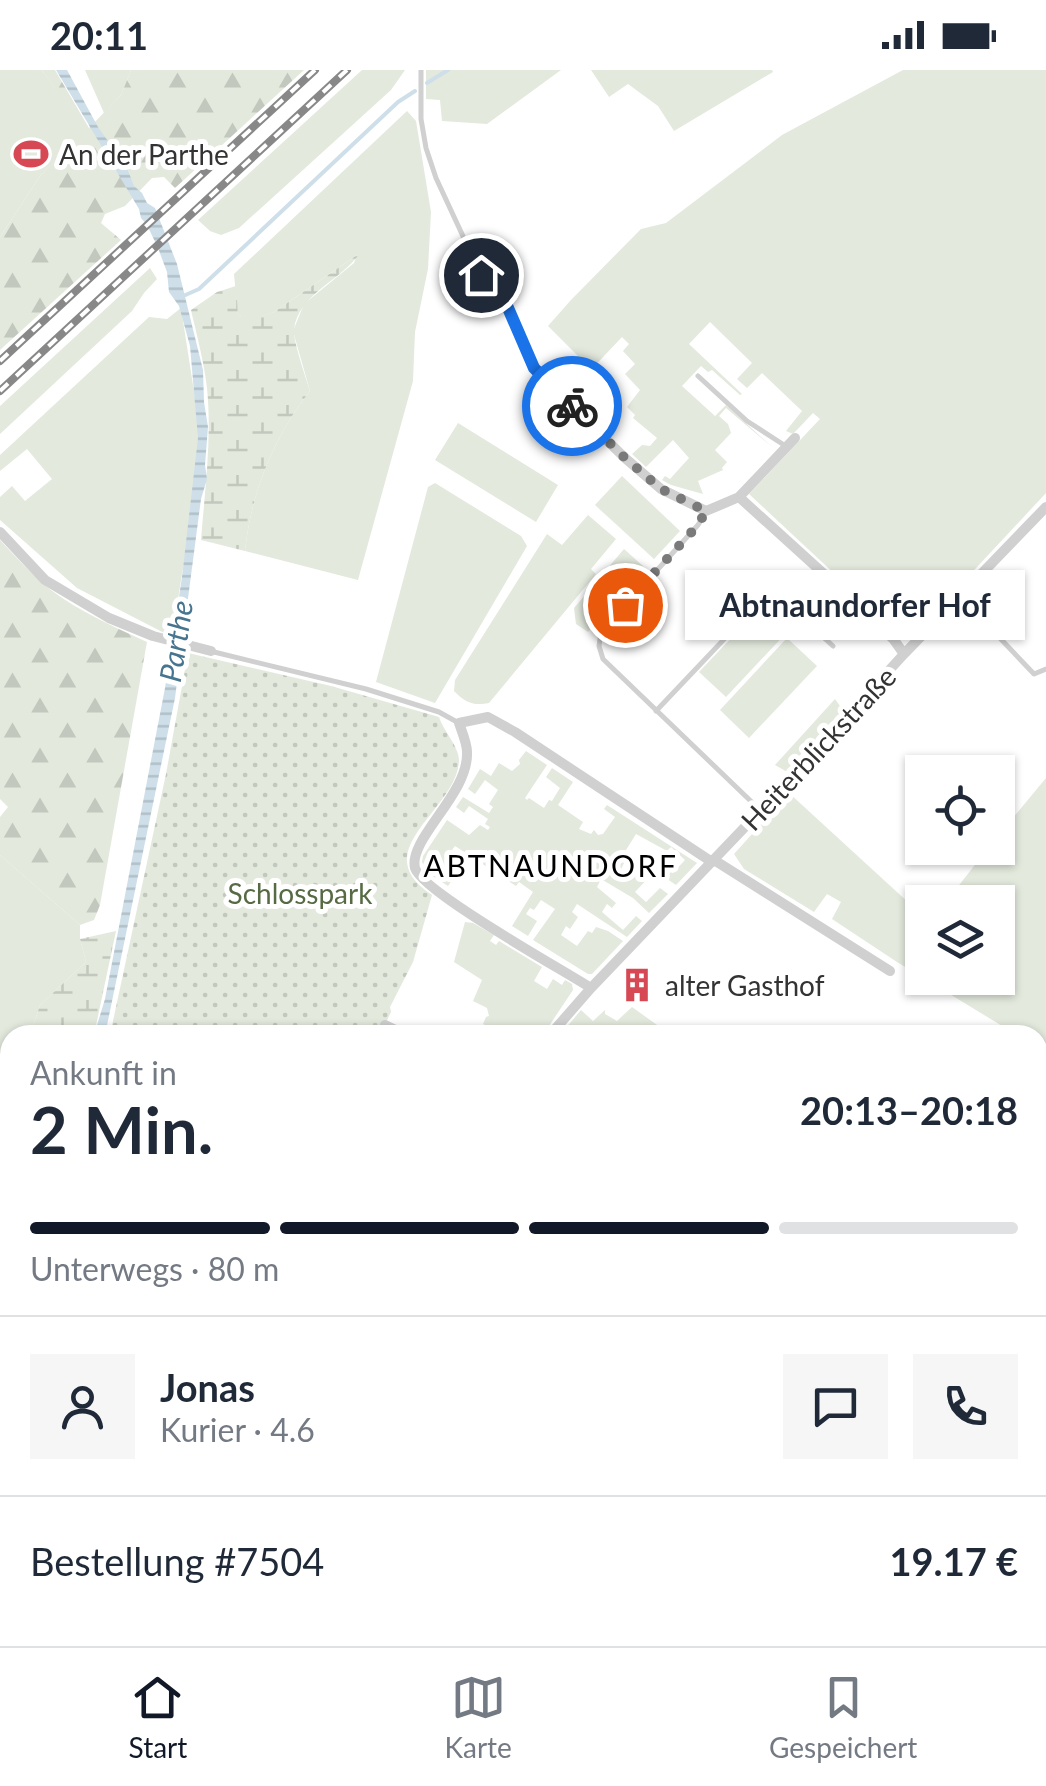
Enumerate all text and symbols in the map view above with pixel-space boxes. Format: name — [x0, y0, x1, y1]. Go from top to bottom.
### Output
text: 20:11 — [50, 12, 148, 58]
sports icon: An der Parthe — [12, 135, 50, 173]
place label: An der Parthe — [59, 137, 229, 171]
pin — [439, 233, 524, 318]
icon: home — [454, 248, 509, 303]
courier — [522, 356, 622, 456]
icon: bike — [545, 379, 600, 434]
pin — [583, 563, 668, 648]
callout: Abtnaundorfer Hof — [685, 570, 1025, 640]
icon: bag — [598, 578, 653, 633]
text: Abtnaundorfer Hof — [719, 585, 991, 624]
water label: Parthe — [151, 598, 199, 684]
street label: Heiterblickstraße — [734, 659, 902, 837]
map controls — [905, 755, 1015, 995]
button: locate — [905, 755, 1015, 865]
district label: ABTNAUNDORF — [424, 847, 678, 883]
park label: Schlosspark — [228, 876, 373, 910]
button: layers — [905, 885, 1015, 995]
building icon: alter Gasthof — [618, 966, 656, 1004]
place label: alter Gasthof — [665, 968, 825, 1002]
text: Ankunft in — [30, 1053, 177, 1092]
text: 20:13–20:18 — [800, 1087, 1018, 1133]
text: 2 Min. — [30, 1090, 213, 1168]
text: Unterwegs · 80 m — [30, 1249, 279, 1288]
button: person — [30, 1354, 135, 1459]
button: chat — [783, 1354, 888, 1459]
button: phone — [913, 1354, 1018, 1459]
text: Jonas — [160, 1364, 255, 1410]
text: Kurier · 4.6 — [160, 1410, 315, 1449]
text: Bestellung #7504 — [30, 1538, 324, 1584]
text: 19.17 € — [890, 1538, 1018, 1584]
tab: Start — [129, 1670, 187, 1764]
tab: Karte — [445, 1670, 512, 1764]
tab: Gespeichert — [769, 1670, 917, 1764]

